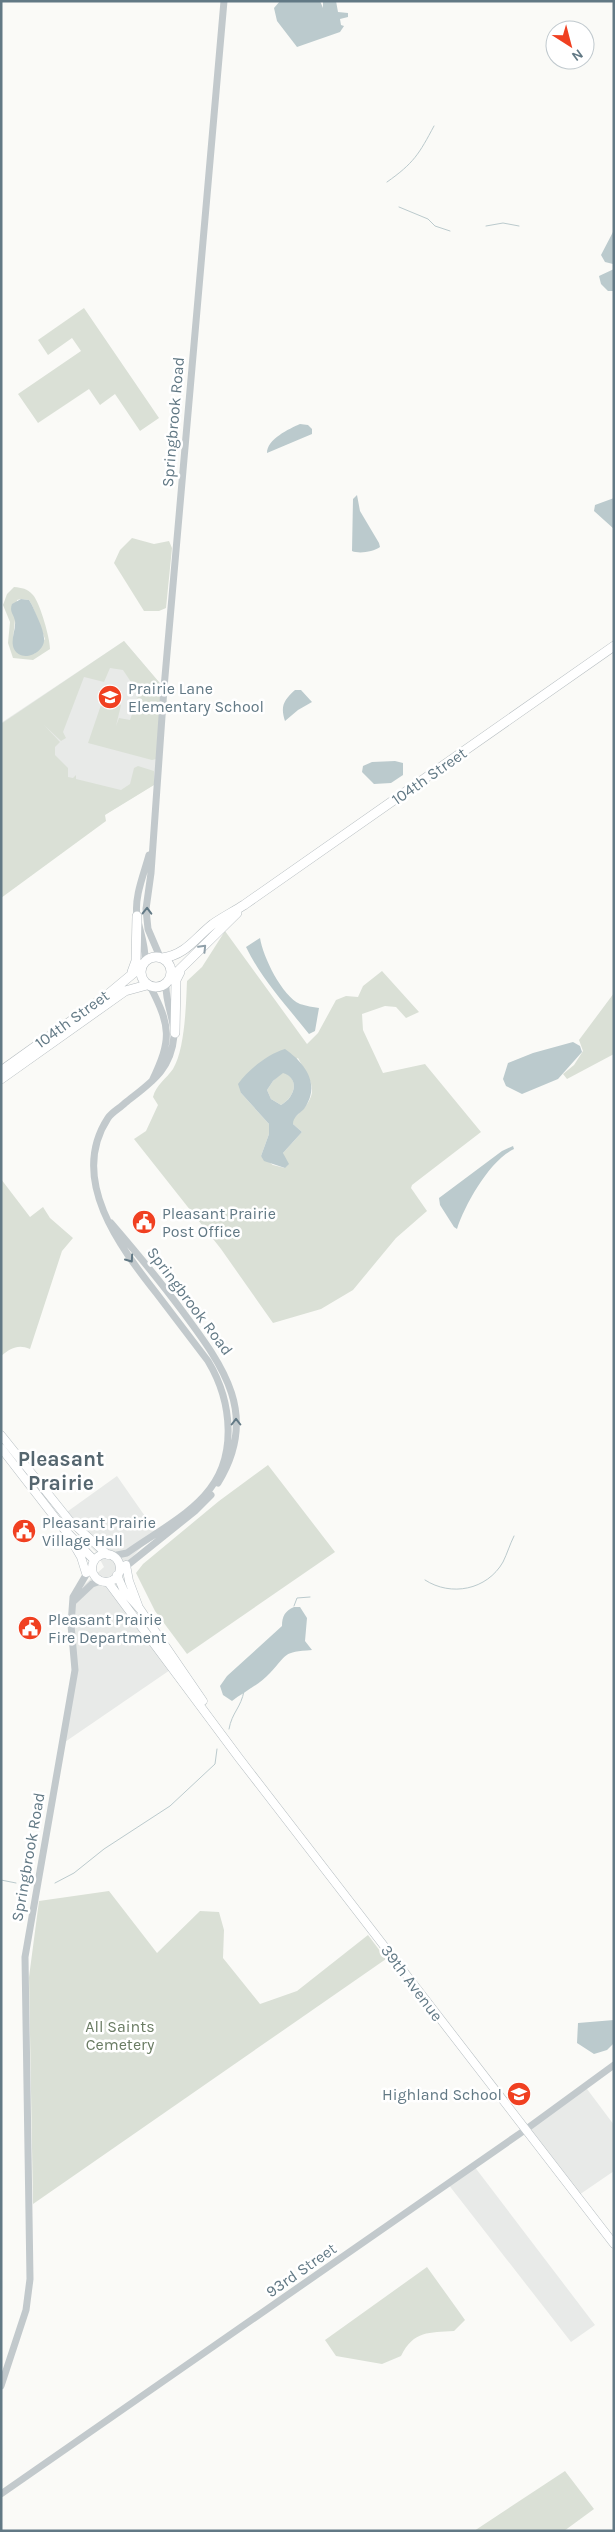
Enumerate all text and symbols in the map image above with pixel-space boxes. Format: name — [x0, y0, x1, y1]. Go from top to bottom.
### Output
north arrow — [545, 20, 595, 70]
text: N — [568, 45, 586, 65]
street label: Springbrook Road — [158, 356, 188, 488]
place label: Prairie Lane Elementary School — [128, 679, 264, 716]
school or university icon: Prairie Lane Elementary School — [97, 684, 123, 710]
street label: 104th Street — [388, 743, 470, 809]
one-way arrow — [141, 907, 152, 915]
one-way arrow — [197, 944, 206, 953]
street label: 104th Street — [31, 986, 113, 1052]
place label: Pleasant Prairie Post Office — [162, 1204, 276, 1241]
public building icon: Pleasant Prairie Post Office — [131, 1209, 157, 1235]
street label: Springbrook Road — [143, 1243, 237, 1359]
one-way arrow — [124, 1253, 133, 1263]
one-way arrow — [231, 1417, 241, 1425]
district label: Pleasant Prairie — [18, 1447, 104, 1495]
place label: Pleasant Prairie Village Hall — [42, 1513, 156, 1550]
public building icon: Pleasant Prairie Village Hall — [11, 1518, 37, 1544]
place label: Pleasant Prairie Fire Department — [48, 1610, 167, 1647]
public building icon: Pleasant Prairie Fire Department — [17, 1615, 43, 1641]
street label: Springbrook Road — [7, 1791, 49, 1923]
street label: 39th Avenue — [377, 1941, 447, 2025]
park label: All Saints Cemetery — [85, 2017, 155, 2054]
school or university icon: Highland School — [506, 2081, 532, 2107]
place label: Highland School — [382, 2085, 502, 2104]
street label: 93rd Street — [262, 2239, 340, 2301]

